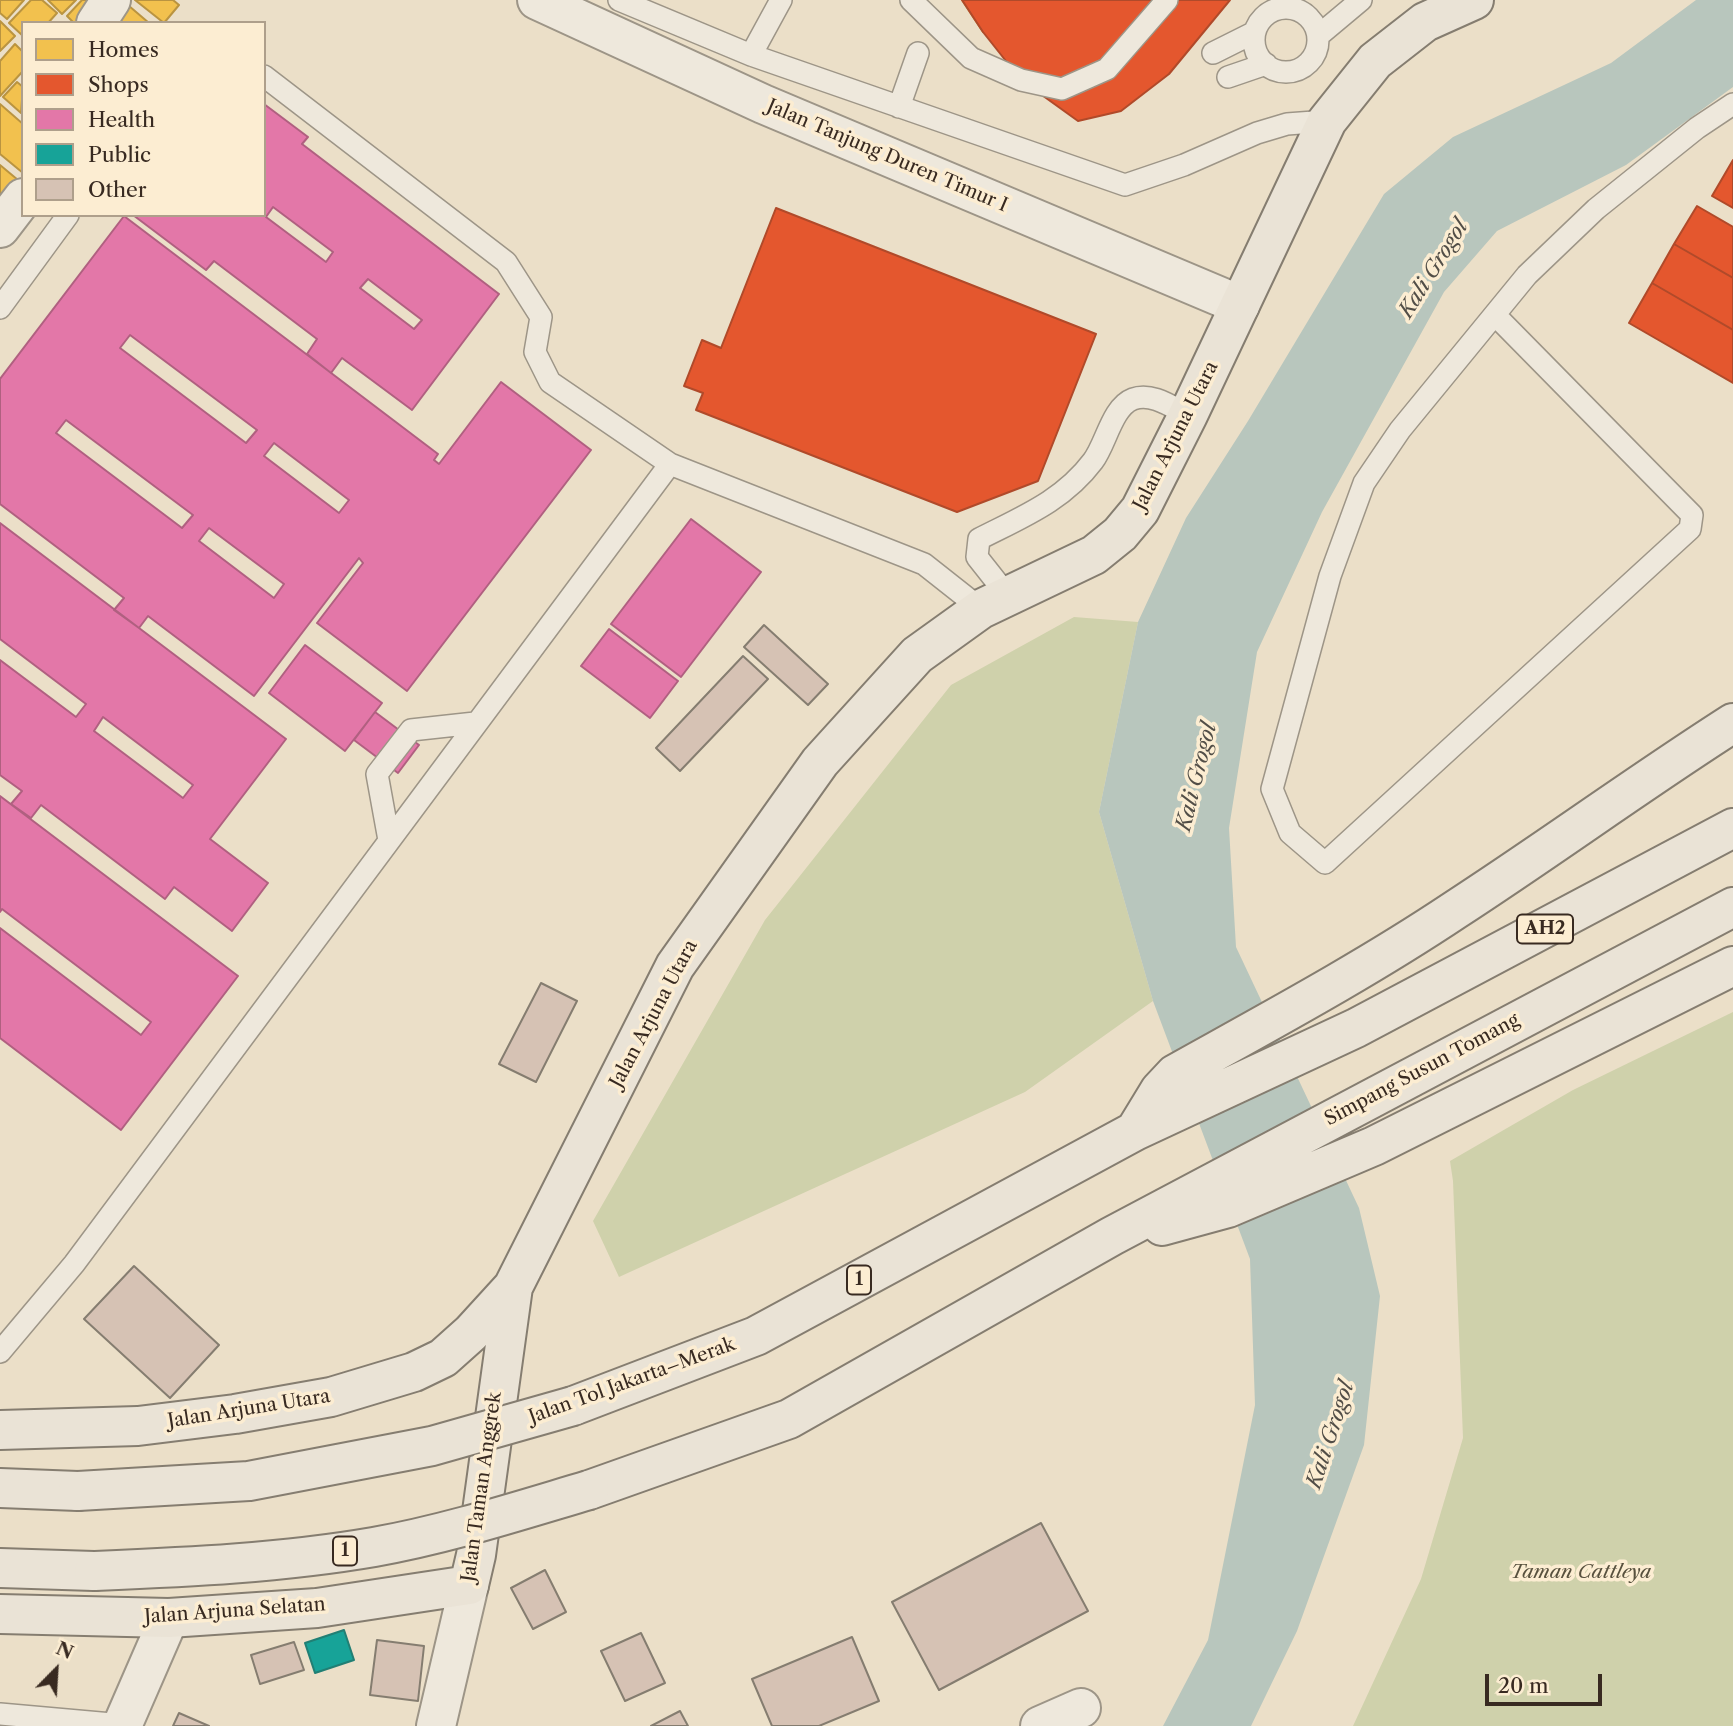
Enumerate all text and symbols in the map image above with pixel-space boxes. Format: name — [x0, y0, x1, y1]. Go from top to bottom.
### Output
legend — [21, 21, 266, 217]
text: Homes — [88, 37, 159, 62]
text: Shops — [88, 72, 149, 97]
street label: Jalan Tanjung Duren Timur I — [763, 95, 1011, 217]
text: Health — [88, 107, 155, 132]
text: Public — [88, 142, 151, 167]
text: Other — [88, 177, 147, 202]
water label: Kali Grogol — [1394, 215, 1474, 323]
street label: Jalan Arjuna Utara — [1129, 358, 1223, 514]
water label: Kali Grogol — [1171, 720, 1223, 834]
road number: AH2 — [1517, 914, 1573, 944]
street label: Jalan Arjuna Utara — [605, 936, 703, 1092]
street label: Simpang Susun Tomang — [1321, 1009, 1523, 1131]
road number: 1 — [847, 1266, 871, 1294]
street label: Jalan Tol Jakarta–Merak — [526, 1333, 738, 1429]
water label: Kali Grogol — [1302, 1378, 1360, 1492]
street label: Jalan Arjuna Utara — [166, 1385, 332, 1433]
street label: Jalan Taman Anggrek — [457, 1391, 507, 1583]
road number: 1 — [333, 1536, 357, 1566]
park label: Taman Cattleya — [1511, 1562, 1651, 1584]
street label: Jalan Arjuna Selatan — [144, 1593, 326, 1629]
north arrow — [21, 1635, 91, 1705]
text: N — [53, 1636, 77, 1664]
scale bar — [1488, 1660, 1605, 1704]
text: 20 m — [1498, 1673, 1549, 1698]

